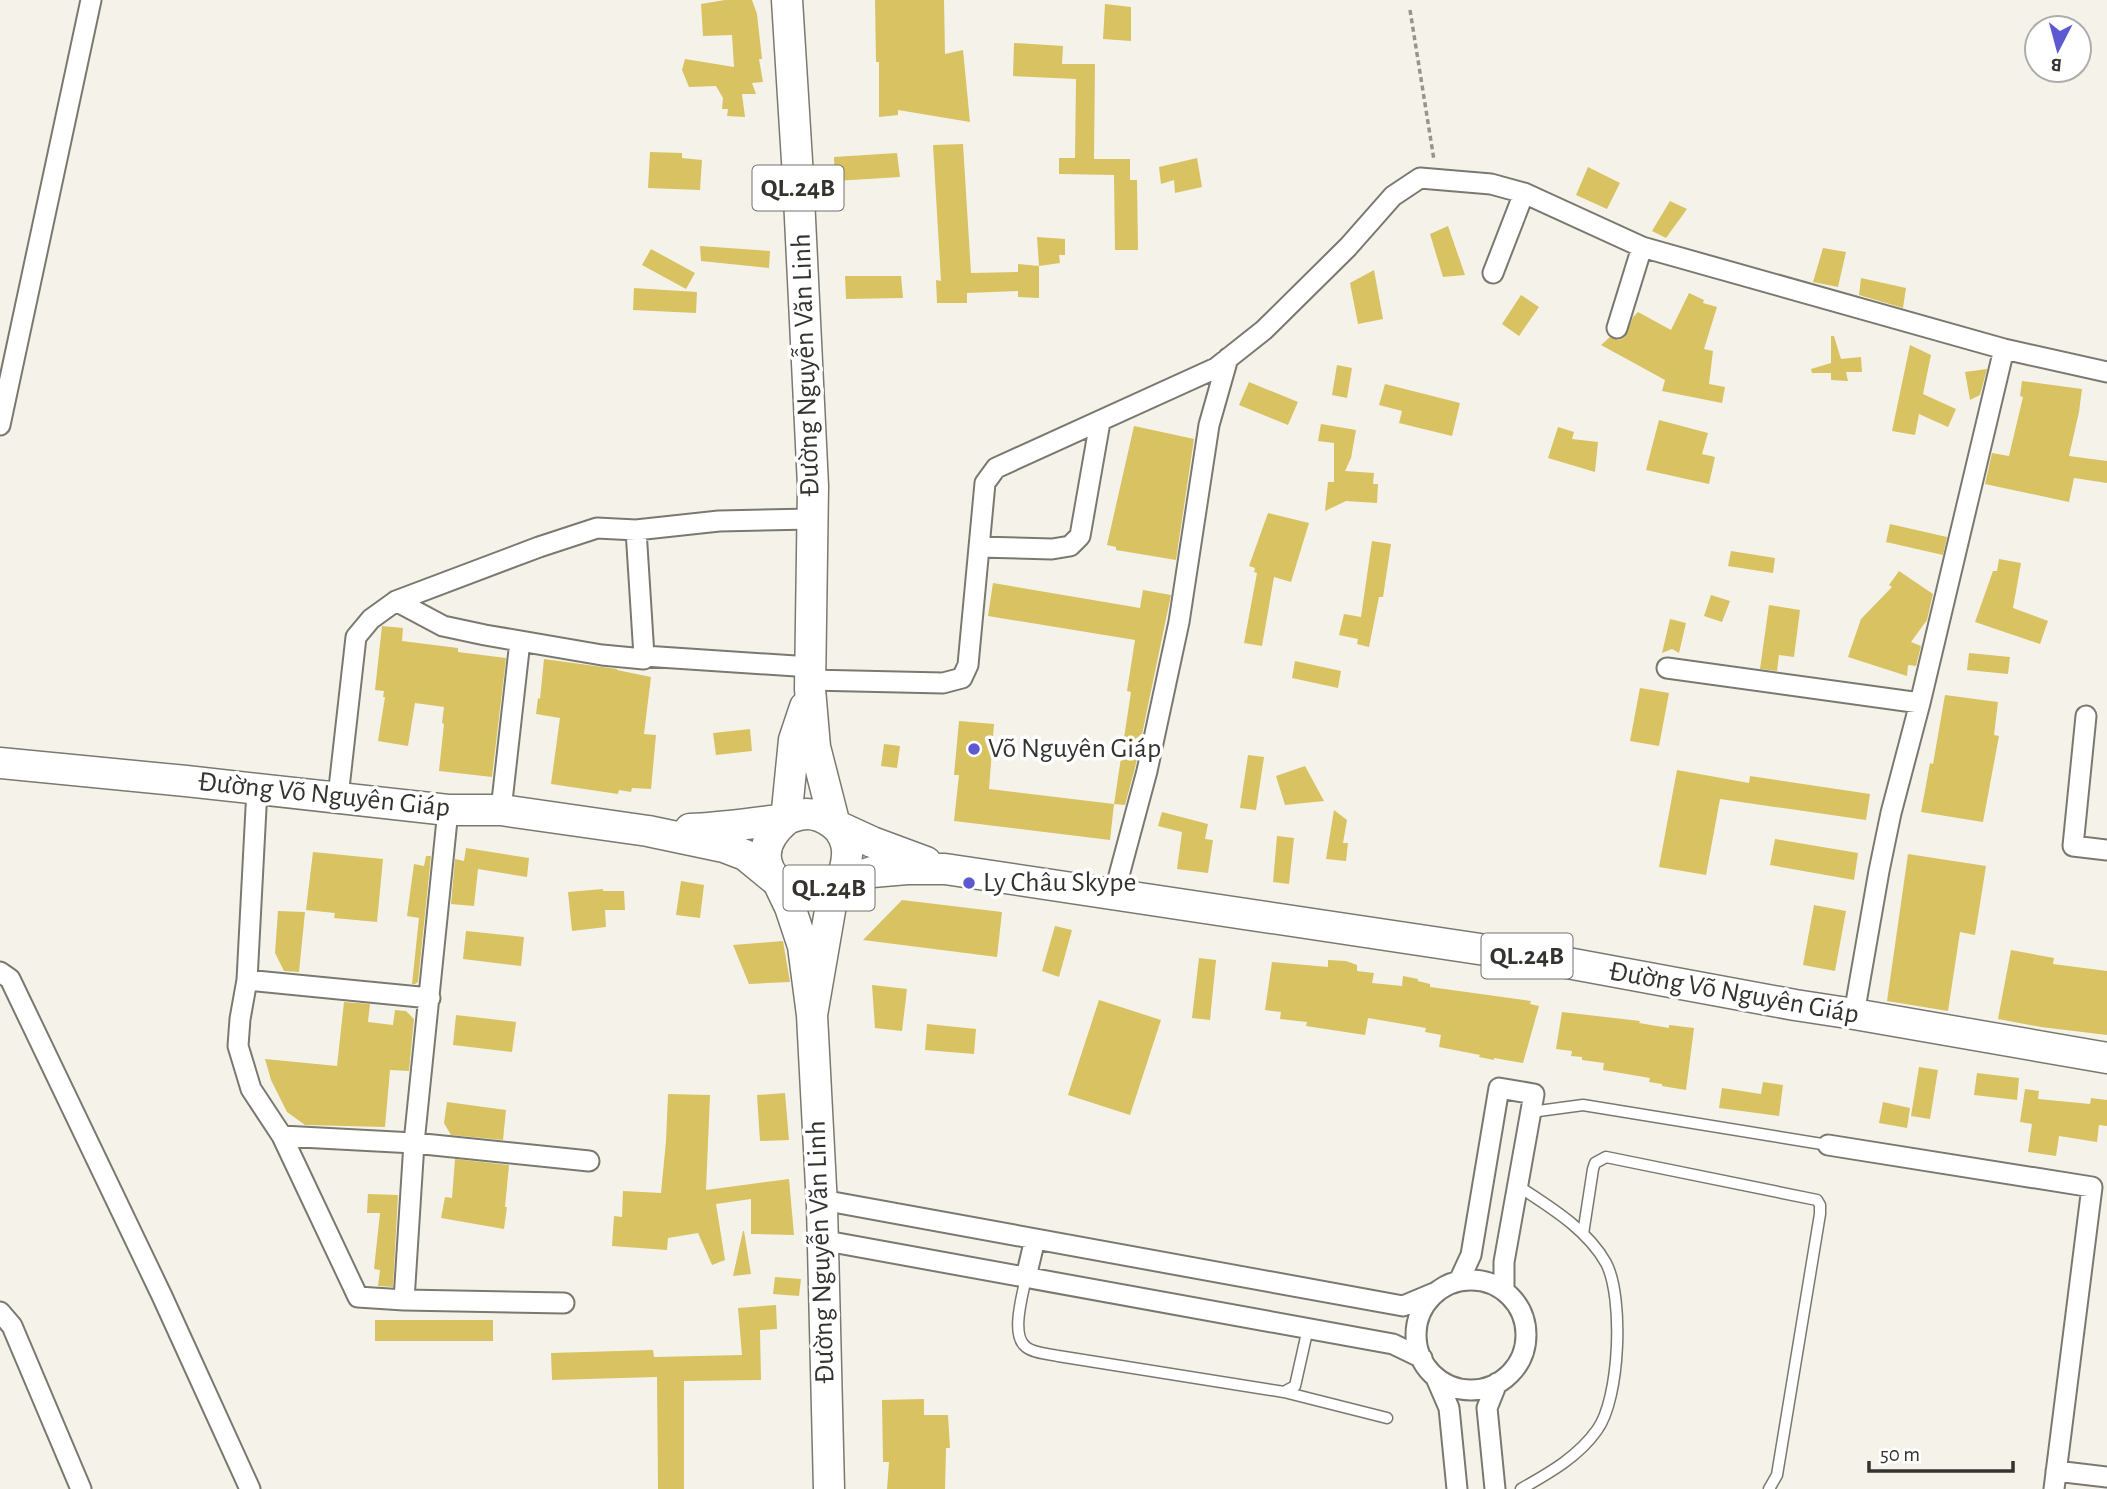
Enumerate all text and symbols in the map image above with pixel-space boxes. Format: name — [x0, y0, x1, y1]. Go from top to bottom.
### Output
north arrow — [2023, 14, 2093, 84]
text: B — [2050, 54, 2063, 74]
road number: QL.24B — [752, 166, 844, 210]
street label: Đường Nguyễn Văn Linh — [786, 233, 825, 497]
place label: Võ Nguyên Giáp — [988, 735, 1161, 763]
marker: Võ Nguyên Giáp — [966, 741, 982, 757]
street label: Đường Võ Nguyên Giáp — [197, 768, 451, 822]
road number: QL.24B — [784, 866, 874, 911]
place label: Ly Châu Skype — [983, 869, 1136, 897]
marker: Ly Châu Skype — [961, 875, 977, 891]
road number: QL.24B — [1482, 934, 1572, 979]
street label: Đường Võ Nguyên Giáp — [1607, 957, 1861, 1029]
street label: Đường Nguyễn Văn Linh — [801, 1120, 840, 1384]
scale bar — [1869, 1430, 2012, 1474]
text: 50 m — [1880, 1444, 1920, 1465]

